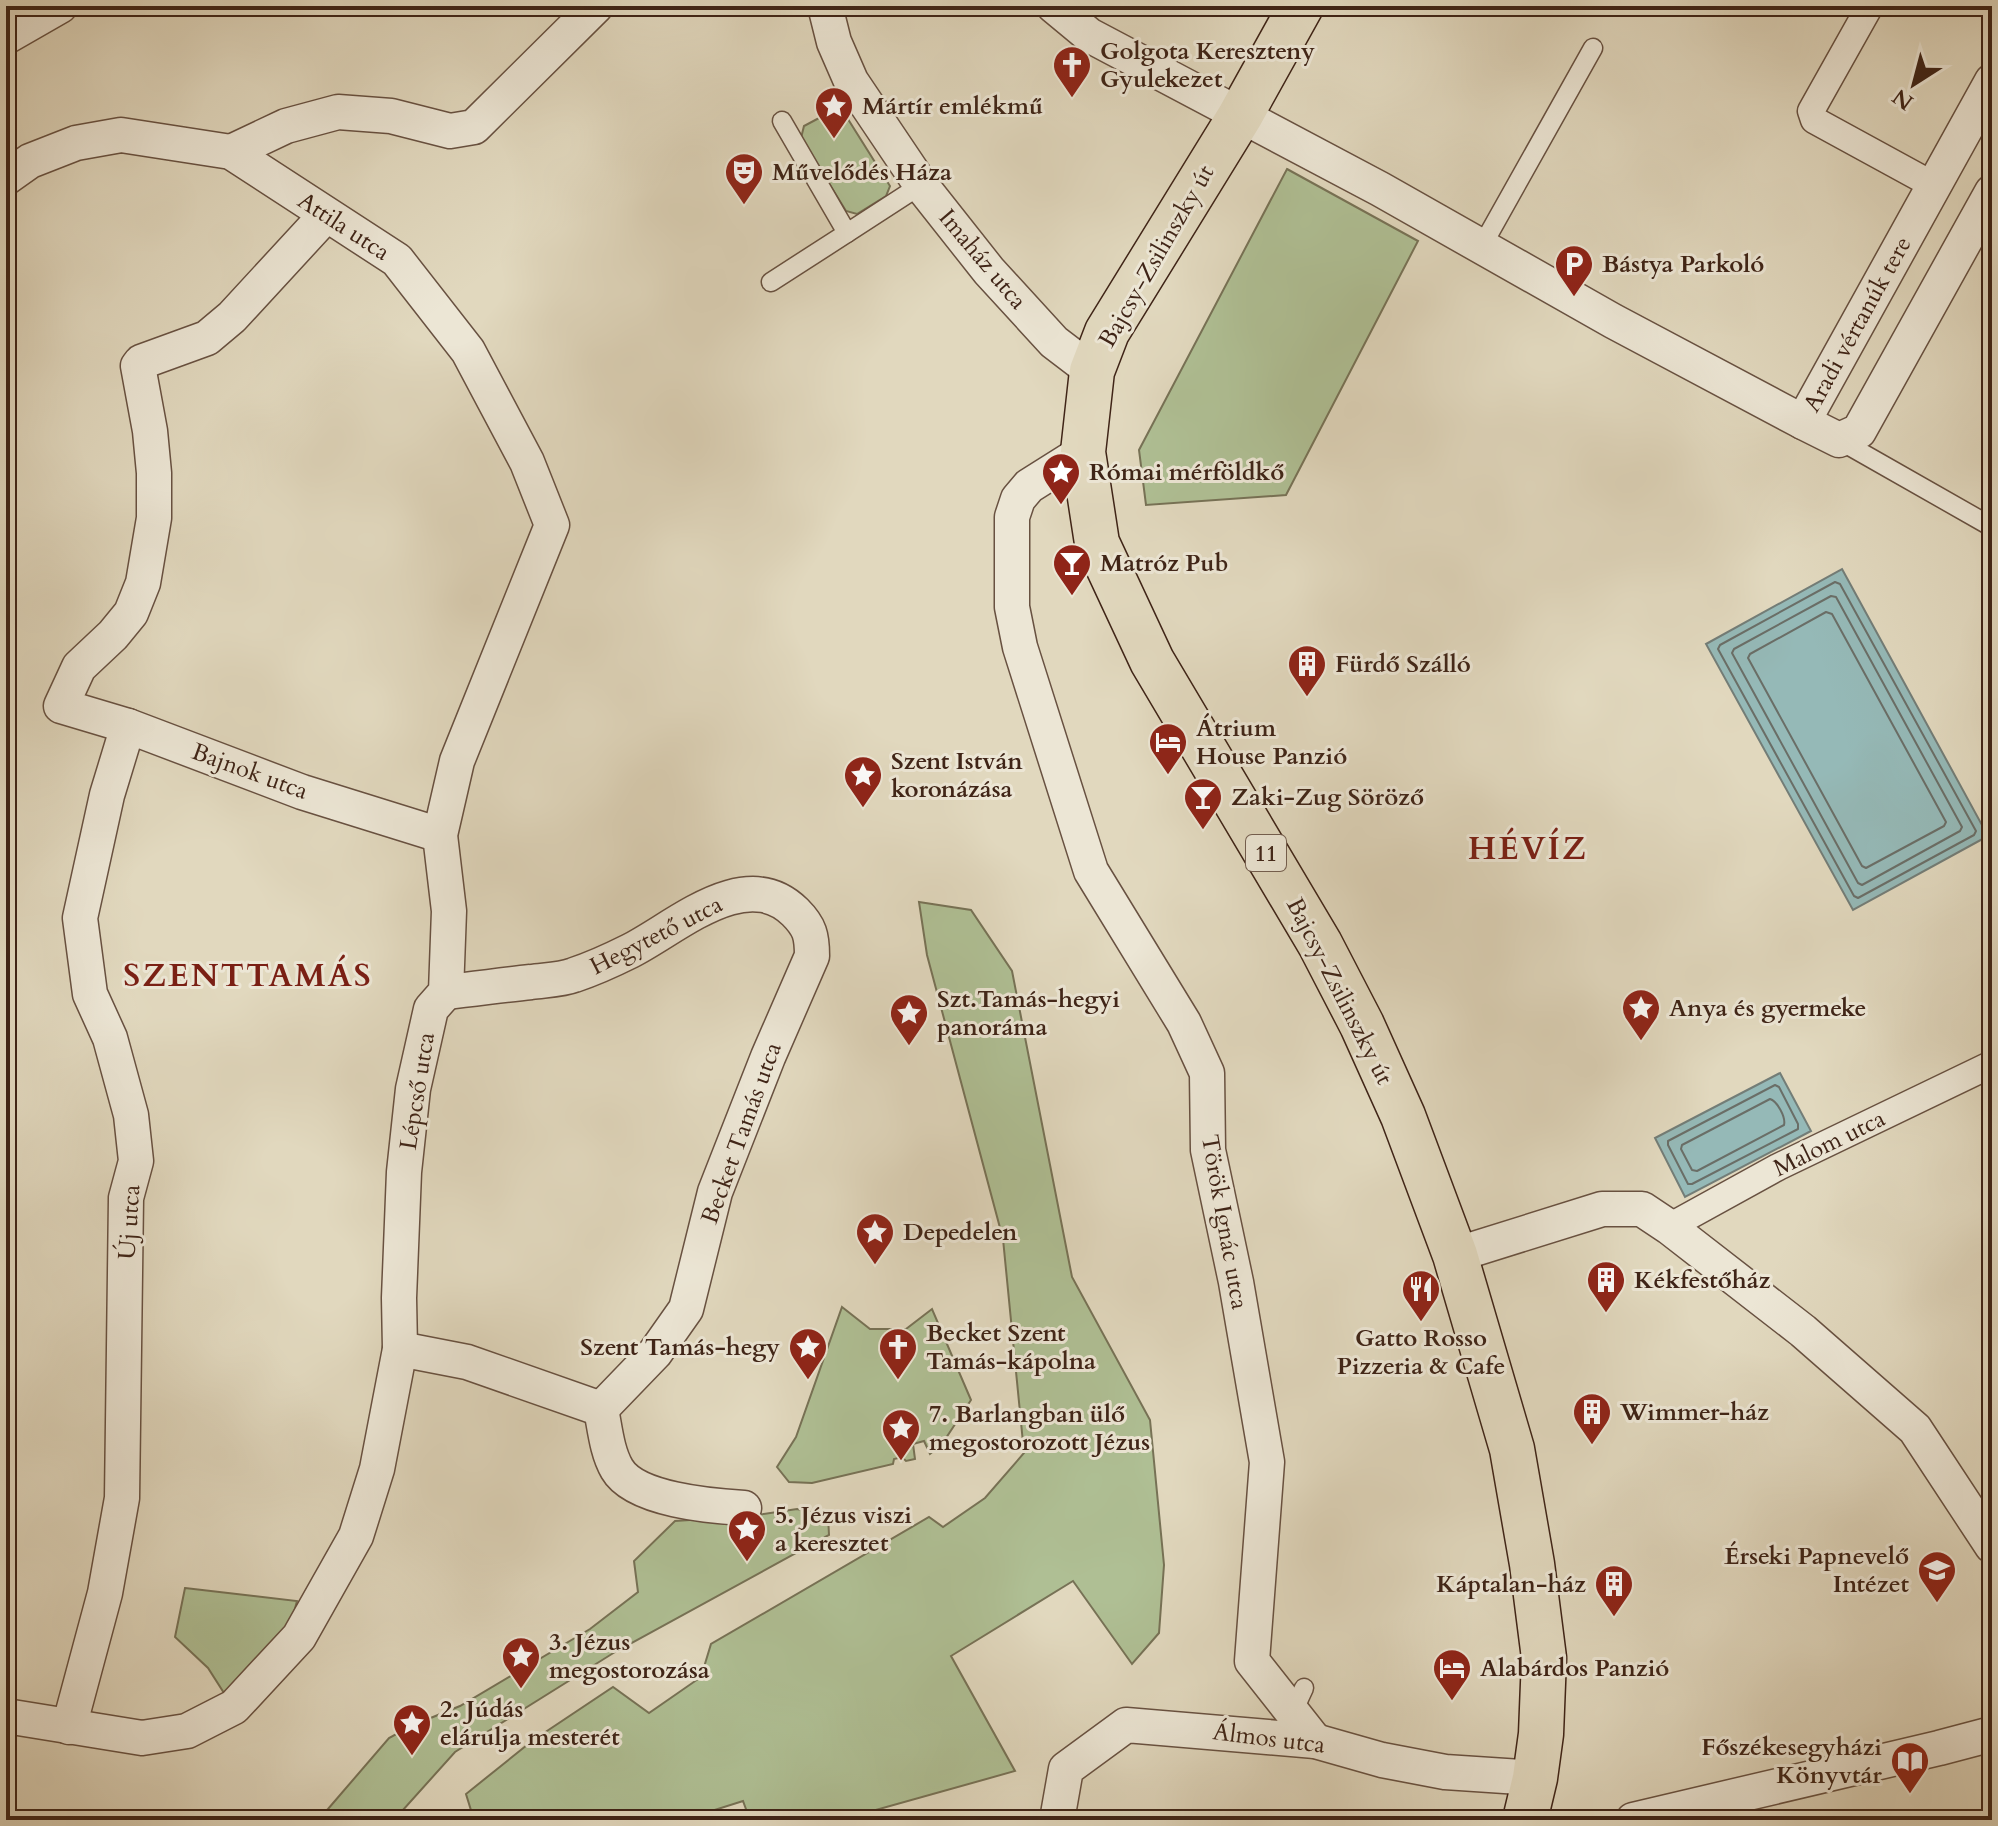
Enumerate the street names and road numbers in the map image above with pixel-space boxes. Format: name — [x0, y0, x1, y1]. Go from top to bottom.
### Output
street label: Bajcsy-Zsilinszky út — [1091, 159, 1222, 354]
street label: Attila utca — [291, 184, 397, 269]
street label: Imaház utca — [931, 202, 1035, 317]
street label: Aradi vértanúk tere — [1795, 230, 1919, 418]
street label: Bajnok utca — [187, 735, 313, 808]
road number: 11 — [1246, 835, 1286, 871]
street label: Hegytető utca — [584, 888, 729, 983]
street label: Bajcsy-Zsilinszky út — [1278, 892, 1401, 1091]
street label: Lépcső utca — [392, 1029, 443, 1152]
street label: Becket Tamás utca — [693, 1037, 790, 1229]
street label: Malom utca — [1768, 1102, 1891, 1185]
street label: Török Ignác utca — [1193, 1132, 1256, 1313]
street label: Új utca — [110, 1183, 149, 1261]
street label: Álmos utca — [1211, 1715, 1328, 1762]

